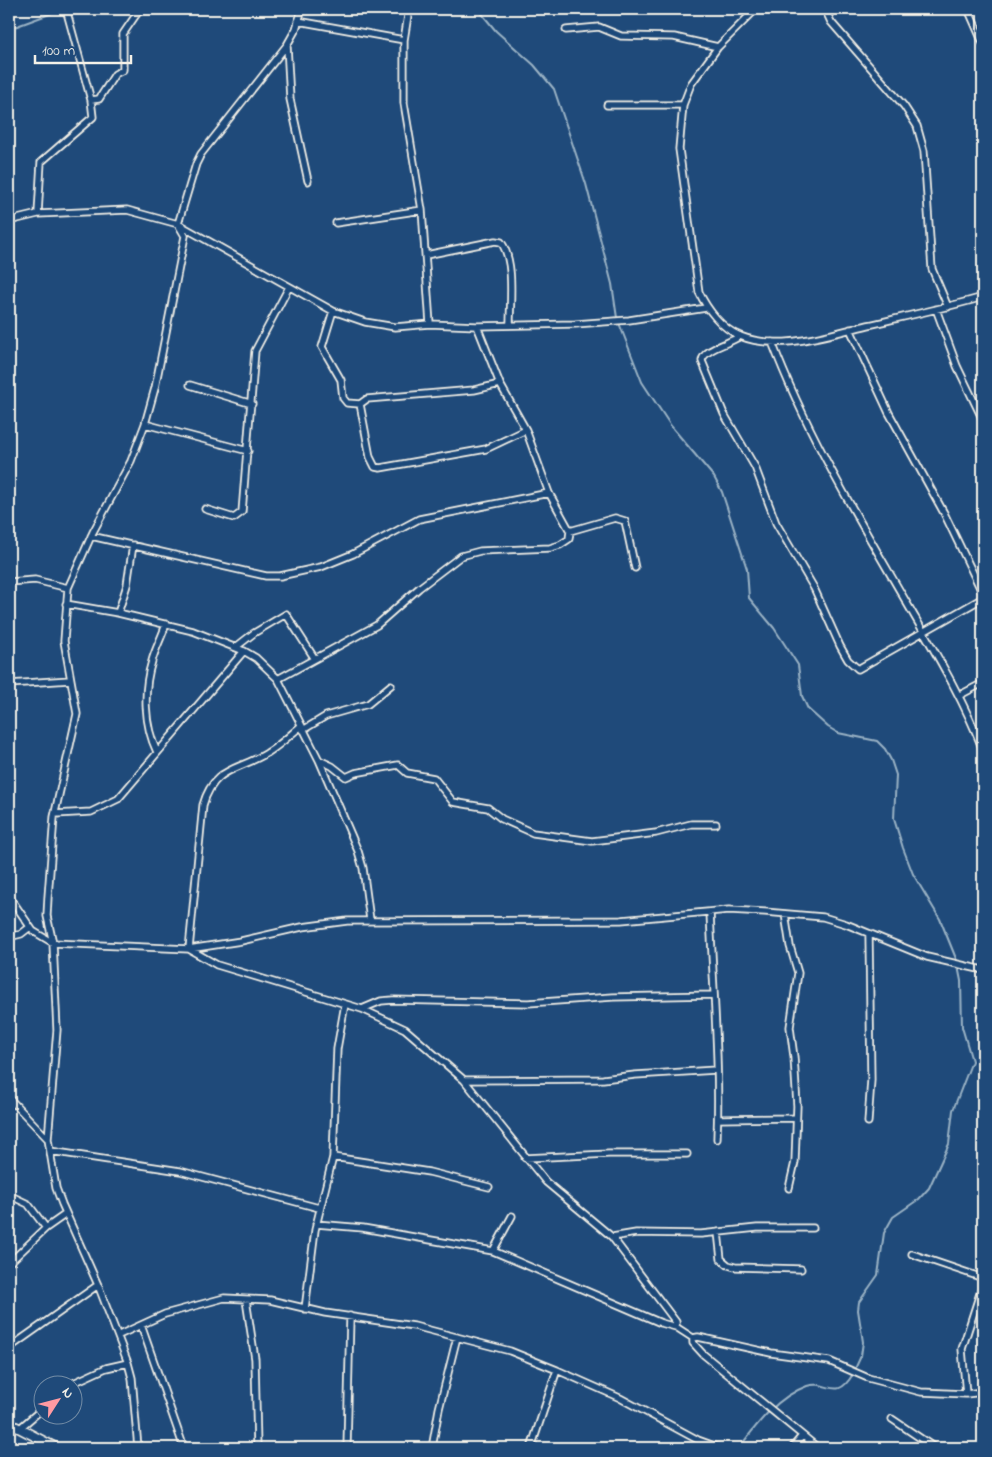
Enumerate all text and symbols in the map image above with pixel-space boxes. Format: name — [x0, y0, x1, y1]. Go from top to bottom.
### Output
scale bar — [35, 32, 131, 64]
text: 100 m — [42, 40, 75, 62]
north arrow — [32, 1374, 82, 1424]
text: N — [56, 1383, 79, 1403]

